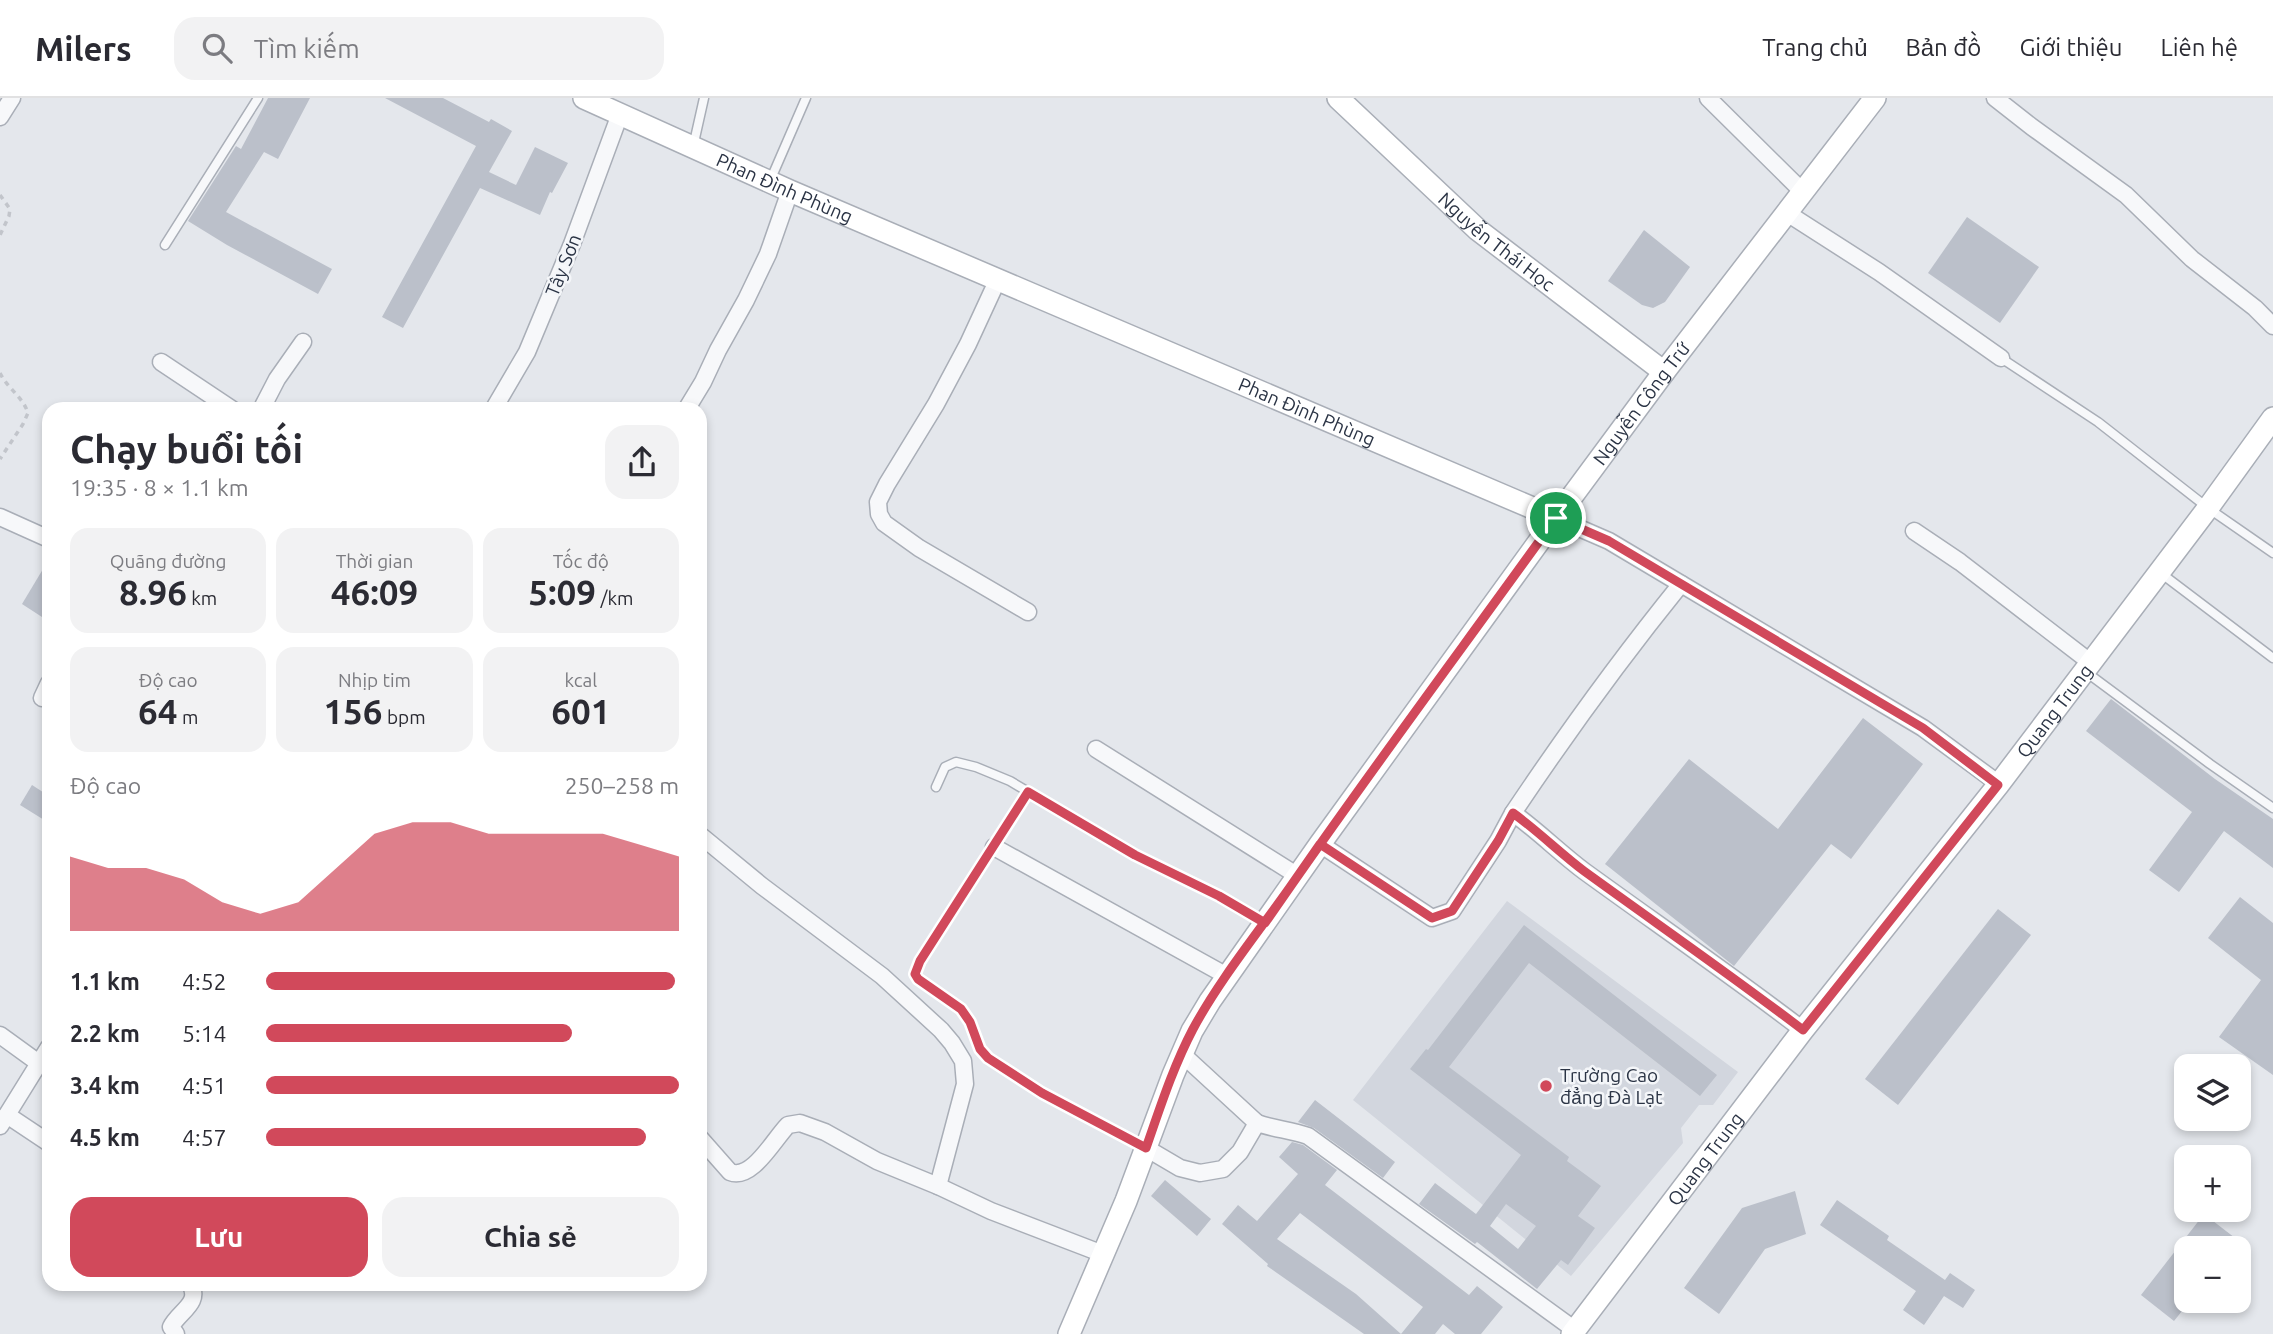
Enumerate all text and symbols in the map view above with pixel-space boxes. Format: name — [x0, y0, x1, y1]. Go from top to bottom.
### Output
search box — [174, 17, 664, 80]
icon: search — [198, 29, 236, 67]
text: Milers — [35, 30, 132, 67]
text: Tìm kiếm — [254, 34, 360, 63]
text: Trang chủ — [1762, 34, 1868, 61]
text: Bản đồ — [1906, 34, 1981, 61]
text: Giới thiệu — [2019, 34, 2123, 61]
text: Liên hệ — [2161, 34, 2238, 61]
street label: Phan Đình Phùng — [713, 148, 856, 228]
street label: Nguyễn Thái Học — [1434, 188, 1559, 296]
street label: Tây Sơn — [541, 231, 585, 299]
street label: Nguyễn Công Trứ — [1588, 337, 1694, 469]
street label: Phan Đình Phùng — [1235, 373, 1379, 451]
button: share — [605, 425, 679, 499]
text: Chạy buổi tối — [70, 428, 303, 470]
text: 19:35 · 8 × 1.1 km — [70, 475, 249, 500]
pin — [1526, 488, 1586, 548]
icon: arrive — [1537, 499, 1575, 537]
text: Quãng đường — [110, 550, 227, 572]
text: Thời gian — [336, 550, 413, 572]
text: Tốc độ — [553, 550, 609, 572]
text: 8.96 — [119, 572, 187, 612]
text: 46:09 — [331, 572, 418, 612]
text: 5:09 — [528, 572, 596, 612]
text: km — [187, 587, 217, 609]
text: /km — [596, 587, 633, 609]
street label: Quang Trung — [2012, 660, 2097, 762]
text: Độ cao — [139, 669, 198, 691]
text: Nhịp tim — [338, 669, 411, 691]
text: kcal — [564, 669, 597, 691]
text: 64 — [138, 691, 178, 731]
text: 156 — [323, 691, 383, 731]
text: 601 — [551, 691, 610, 731]
text: m — [178, 706, 198, 728]
text: bpm — [383, 706, 426, 728]
text: Độ cao — [70, 773, 141, 798]
text: 250–258 m — [565, 773, 679, 798]
text: 1.1 km — [70, 969, 140, 994]
text: 4:52 — [182, 969, 227, 994]
text: 2.2 km — [70, 1021, 140, 1046]
text: 5:14 — [182, 1021, 227, 1046]
map controls — [2174, 1054, 2251, 1313]
button: layers — [2174, 1054, 2251, 1131]
place label: Trường Cao đẳng Đà Lạt — [1560, 1064, 1663, 1108]
text: 3.4 km — [70, 1073, 140, 1098]
text: 4:51 — [182, 1073, 227, 1098]
marker: Trường Cao đẳng Đà Lạt — [1538, 1078, 1554, 1094]
street label: Quang Trung — [1663, 1108, 1748, 1210]
text: 4.5 km — [70, 1125, 140, 1150]
text: 4:57 — [182, 1125, 227, 1150]
button: + — [2174, 1145, 2251, 1222]
button: Lưu — [70, 1197, 368, 1277]
button: Chia sẻ — [382, 1197, 679, 1277]
button: − — [2174, 1236, 2251, 1313]

